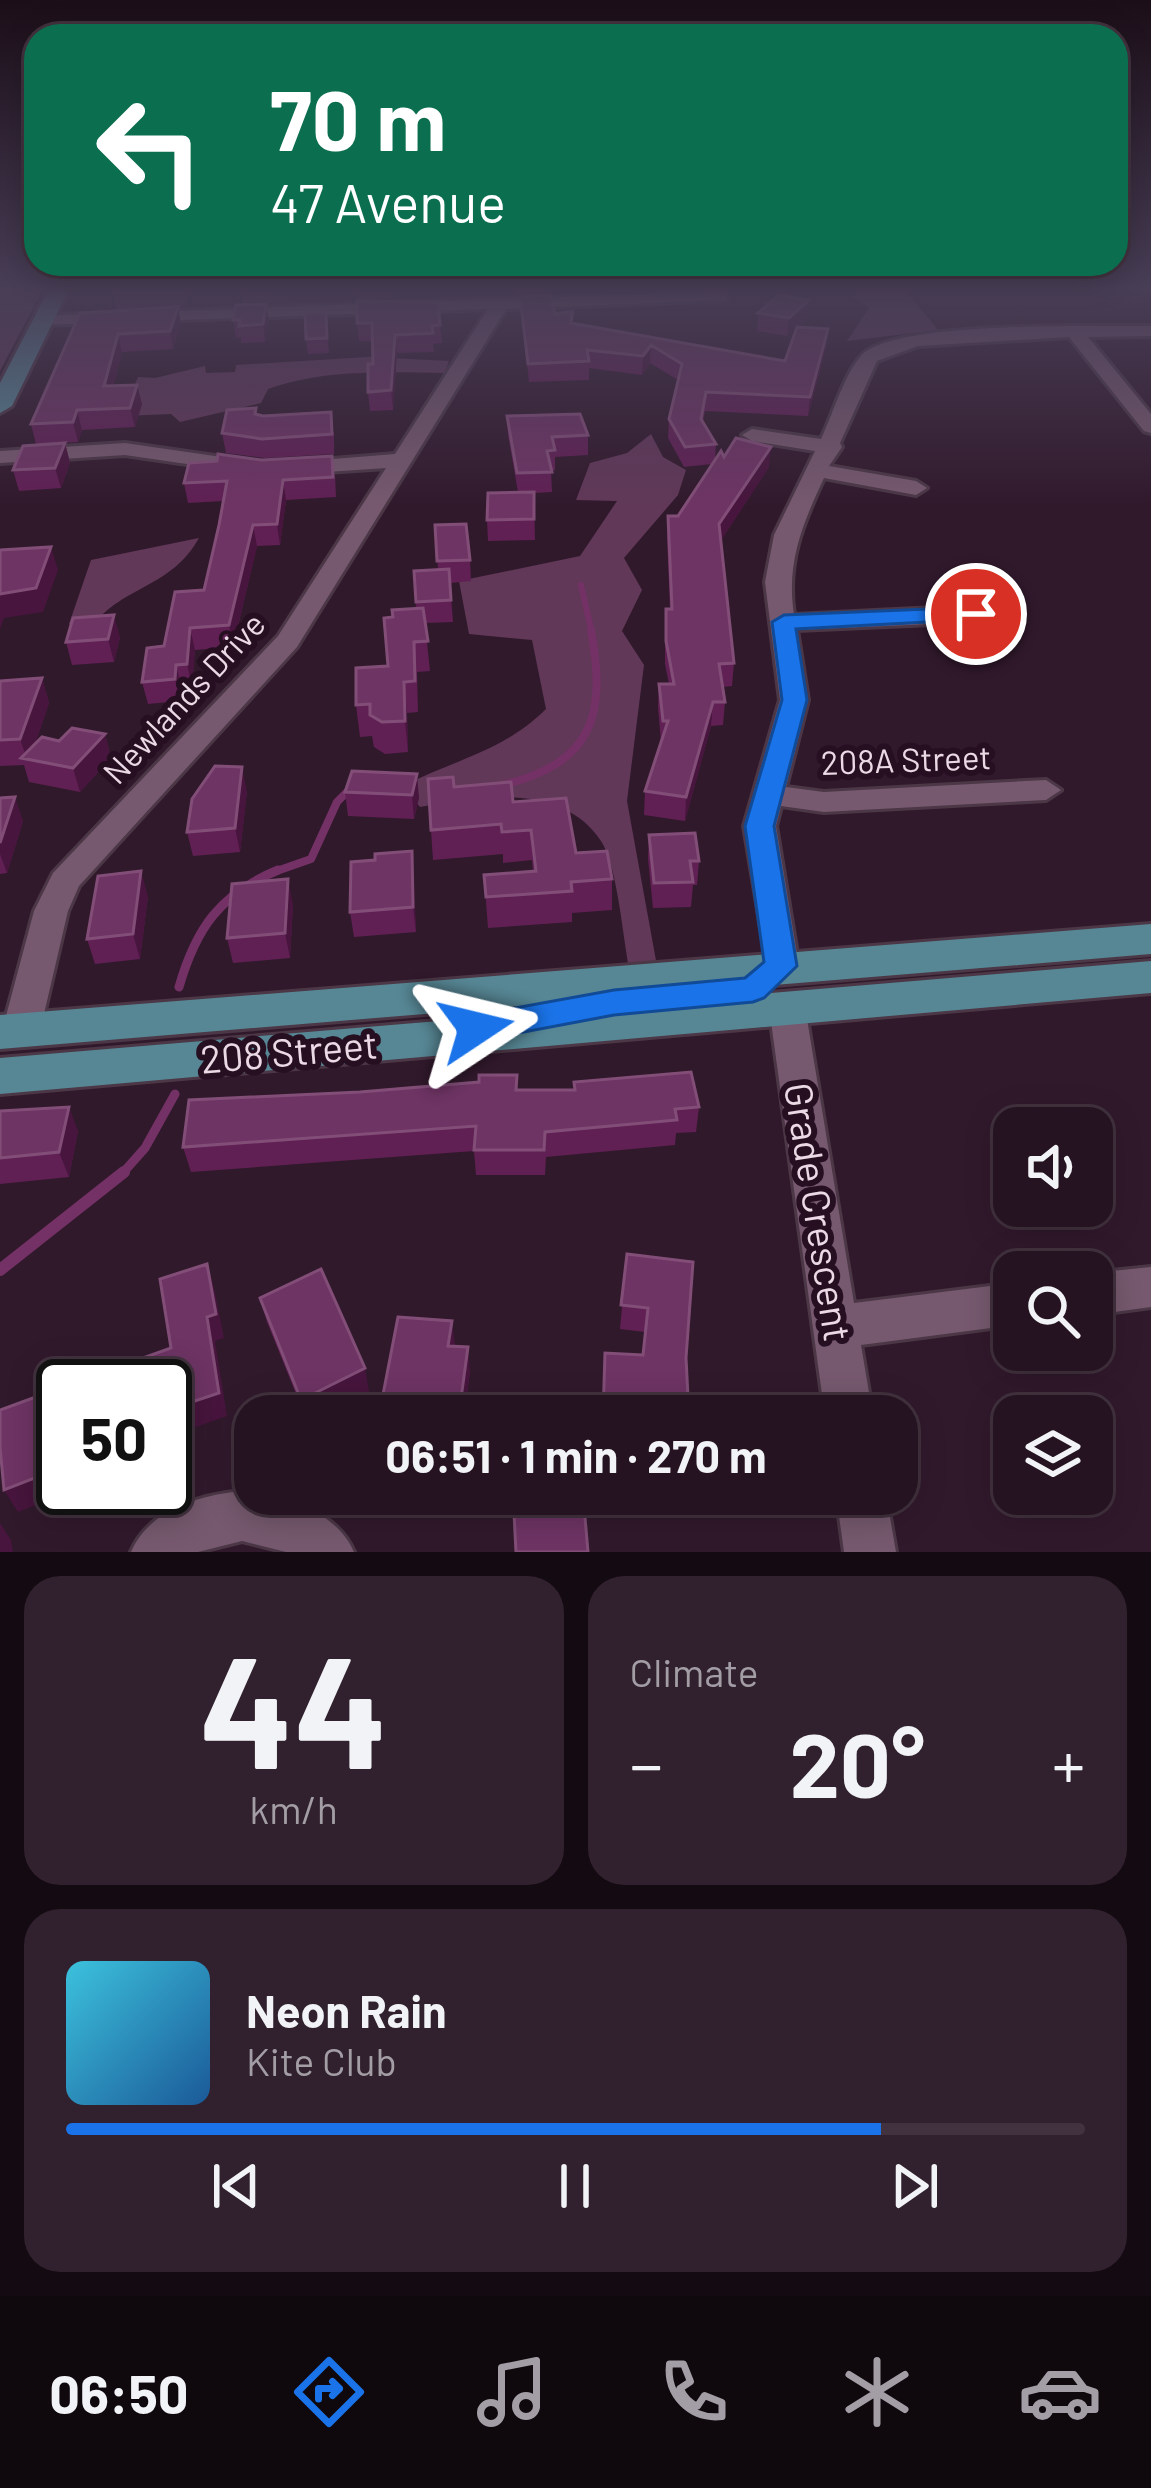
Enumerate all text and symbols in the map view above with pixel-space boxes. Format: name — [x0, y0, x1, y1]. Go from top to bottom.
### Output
text: 70 m — [270, 67, 446, 168]
icon: left — [72, 72, 228, 228]
text: 47 Avenue — [270, 169, 506, 234]
pin — [925, 563, 1027, 665]
icon: arrive — [943, 581, 1009, 647]
street label: Newlands Drive — [94, 603, 273, 791]
street label: 208A Street — [820, 736, 992, 782]
position arrow — [413, 965, 539, 1091]
street label: 208 Street — [198, 1019, 379, 1082]
street label: Grade Crescent — [776, 1079, 863, 1344]
map controls — [993, 1107, 1113, 1515]
button: sound — [993, 1107, 1113, 1227]
button: search — [993, 1251, 1113, 1371]
speed limit sign: 50 — [36, 1359, 192, 1515]
button: layers — [993, 1395, 1113, 1515]
text: 06:51 · 1 min · 270 m — [385, 1428, 767, 1482]
text: 44 — [199, 1613, 388, 1800]
text: Climate — [630, 1648, 759, 1695]
text: 20° — [789, 1708, 925, 1816]
text: − — [630, 1723, 663, 1802]
text: + — [1052, 1723, 1085, 1802]
text: km/h — [250, 1785, 338, 1832]
text: Neon Rain — [246, 1983, 447, 2037]
text: Kite Club — [246, 2037, 397, 2084]
icon: previous — [203, 2153, 269, 2219]
icon: pause — [542, 2153, 608, 2219]
icon: next — [882, 2153, 948, 2219]
icon: directions — [287, 2350, 371, 2434]
icon: music — [470, 2350, 554, 2434]
icon: phone — [652, 2350, 736, 2434]
icon: climate — [835, 2350, 919, 2434]
icon: car — [1018, 2350, 1102, 2434]
text: 06:50 — [49, 2360, 189, 2425]

